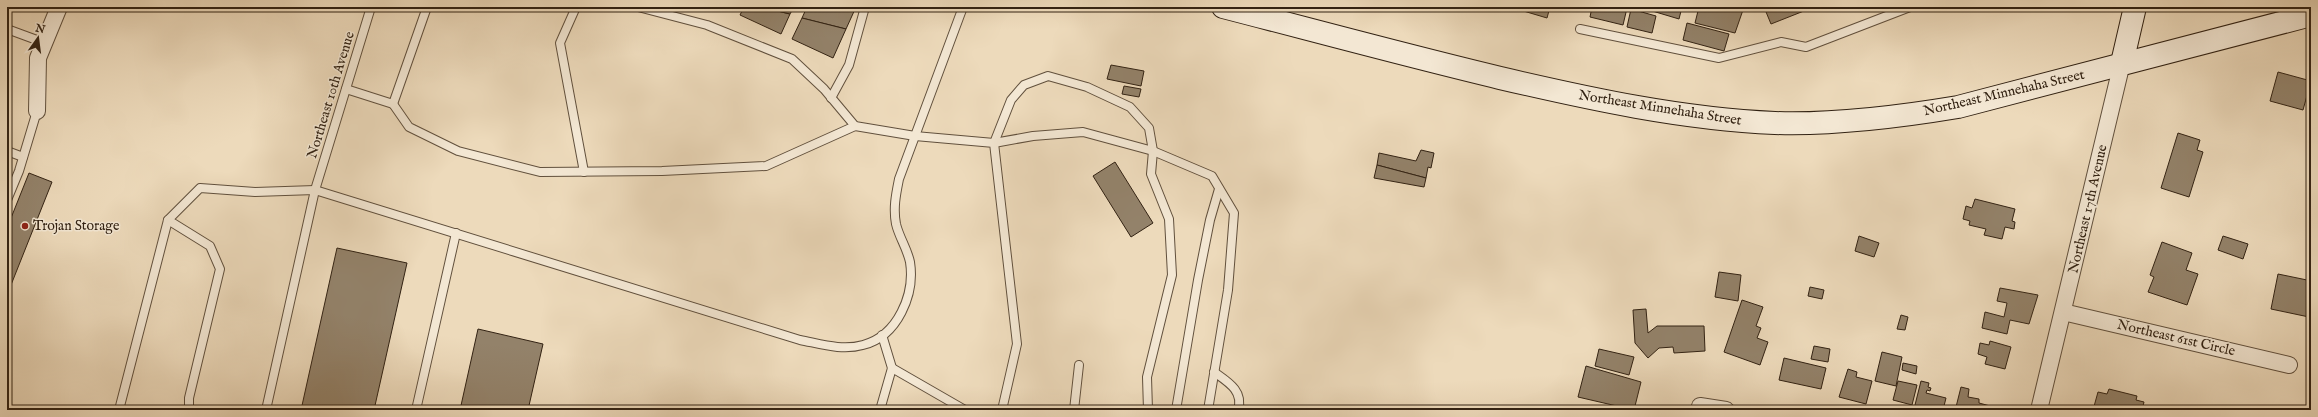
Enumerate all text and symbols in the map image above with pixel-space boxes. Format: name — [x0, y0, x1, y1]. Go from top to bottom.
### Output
north arrow — [18, 18, 58, 58]
text: N — [33, 21, 47, 37]
street label: Northeast 10th Avenue — [303, 29, 359, 161]
street label: Northeast Minnehaha Street — [1922, 66, 2087, 120]
street label: Northeast Minnehaha Street — [1577, 86, 1743, 130]
street label: Northeast 17th Avenue — [2064, 142, 2112, 275]
place label: Trojan Storage — [33, 217, 120, 235]
marker: Trojan Storage — [20, 221, 30, 231]
street label: Northeast 61st Circle — [2115, 316, 2237, 360]

